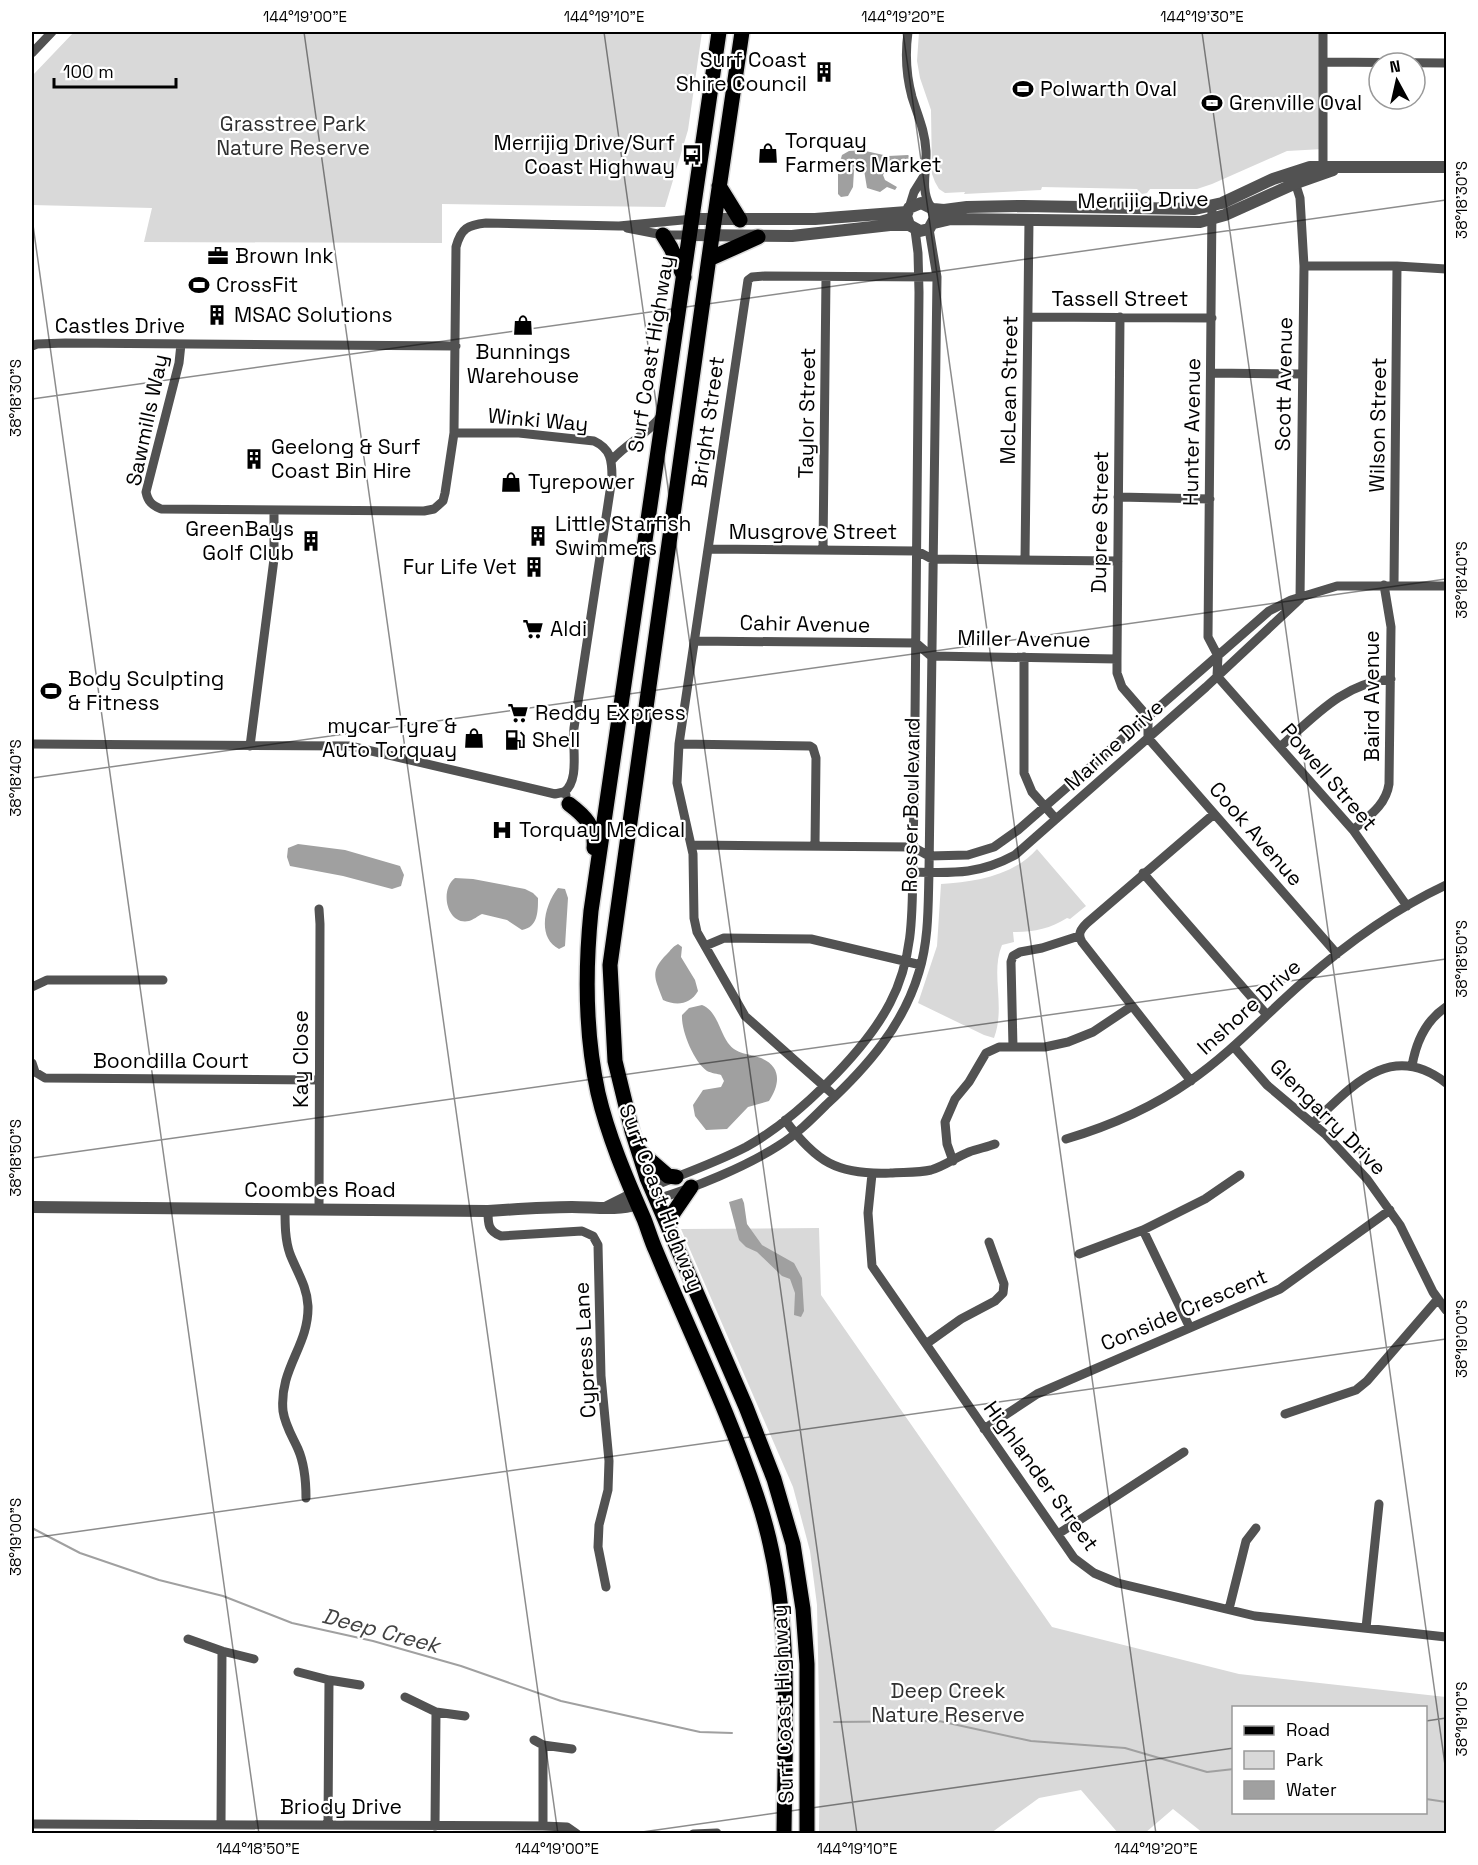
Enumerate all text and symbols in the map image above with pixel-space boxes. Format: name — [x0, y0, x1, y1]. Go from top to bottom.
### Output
text: 144°19'00"E — [263, 7, 347, 26]
text: 144°19'10"E — [564, 7, 644, 26]
text: 144°19'20"E — [861, 7, 945, 26]
text: 144°19'30"E — [1160, 7, 1244, 26]
place label: Surf Coast Shire Council — [676, 46, 807, 97]
scale bar — [54, 51, 176, 89]
north arrow — [1367, 51, 1427, 111]
text: N — [1388, 55, 1402, 78]
text: 100 m — [63, 60, 114, 83]
building icon: Surf Coast Shire Council — [812, 60, 836, 84]
place label: Polwarth Oval — [1040, 75, 1177, 102]
sports icon: Polwarth Oval — [1011, 77, 1035, 101]
place label: Grenville Oval — [1229, 89, 1362, 116]
sports icon: Grenville Oval — [1200, 91, 1224, 115]
park label: Grasstree Park Nature Reserve — [216, 110, 370, 161]
place label: Torquay Farmers Market — [785, 127, 941, 178]
place label: Merrijig Drive/Surf Coast Highway — [494, 129, 675, 180]
shop icon: Torquay Farmers Market — [756, 141, 780, 165]
bus stop icon: Merrijig Drive/Surf Coast Highway — [680, 143, 704, 167]
text: 38°18'30"S — [1452, 161, 1471, 239]
street label: Merrijig Drive — [1077, 185, 1209, 214]
place label: Brown Ink — [235, 242, 334, 269]
office icon: Brown Ink — [206, 244, 230, 268]
street label: Surf Coast Highway — [622, 253, 679, 454]
place label: CrossFit — [216, 271, 298, 298]
sports icon: CrossFit — [187, 273, 211, 297]
street label: Tassell Street — [1052, 285, 1188, 312]
place label: MSAC Solutions — [234, 301, 392, 328]
building icon: MSAC Solutions — [205, 303, 229, 327]
street label: Castles Drive — [55, 312, 185, 339]
shop icon: Bunnings Warehouse — [511, 313, 535, 337]
street label: McLean Street — [994, 315, 1023, 465]
street label: Scott Avenue — [1269, 317, 1298, 451]
place label: Bunnings Warehouse — [467, 338, 579, 389]
street label: Taylor Street — [792, 347, 821, 479]
street label: Sawmills Way — [119, 351, 174, 488]
street label: Bright Street — [685, 355, 730, 489]
street label: Wilson Street — [1363, 357, 1392, 493]
street label: Hunter Avenue — [1177, 358, 1206, 506]
text: 38°18'30"S — [6, 359, 25, 437]
street label: Winki Way — [487, 402, 589, 437]
place label: Geelong & Surf Coast Bin Hire — [271, 433, 421, 484]
building icon: Geelong & Surf Coast Bin Hire — [242, 447, 266, 471]
street label: Dupree Street — [1085, 451, 1114, 593]
place label: Tyrepower — [528, 468, 635, 495]
shop icon: Tyrepower — [499, 470, 523, 494]
place label: Little Starfish Swimmers — [555, 510, 691, 561]
place label: GreenBays Golf Club — [185, 515, 294, 566]
street label: Musgrove Street — [729, 518, 897, 545]
building icon: Little Starfish Swimmers — [526, 524, 550, 548]
building icon: GreenBays Golf Club — [299, 529, 323, 553]
text: 38°18'40"S — [1452, 541, 1471, 619]
place label: Fur Life Vet — [403, 553, 517, 580]
building icon: Fur Life Vet — [522, 555, 546, 579]
street label: Cahir Avenue — [739, 609, 871, 638]
place label: Aldi — [550, 615, 587, 642]
supermarket icon: Aldi — [521, 617, 545, 641]
street label: Miller Avenue — [957, 624, 1091, 653]
street label: Baird Avenue — [1358, 630, 1385, 762]
place label: Body Sculpting & Fitness — [68, 665, 224, 716]
sports icon: Body Sculpting & Fitness — [39, 679, 63, 703]
street label: Marine Drive — [1058, 693, 1169, 796]
place label: Reddy Express — [535, 699, 686, 726]
supermarket icon: Reddy Express — [506, 701, 530, 725]
place label: mycar Tyre & Auto Torquay — [322, 712, 457, 763]
street label: Rosser Boulevard — [895, 717, 926, 893]
street label: Powell Street — [1275, 717, 1384, 836]
shop icon: mycar Tyre & Auto Torquay — [462, 726, 486, 750]
place label: Shell — [532, 726, 580, 753]
fuel station icon: Shell — [503, 728, 527, 752]
text: 38°18'40"S — [6, 739, 25, 817]
street label: Cook Avenue — [1204, 776, 1309, 892]
place label: Torquay Medical — [519, 816, 685, 843]
hospital icon: Torquay Medical — [490, 818, 514, 842]
text: 38°18'50"S — [1452, 920, 1471, 998]
street label: Inshore Drive — [1191, 953, 1306, 1060]
street label: Kay Close — [287, 1010, 314, 1108]
street label: Boondilla Court — [93, 1047, 249, 1074]
street label: Glengarry Drive — [1264, 1053, 1392, 1181]
street label: Surf Coast Highway — [613, 1100, 710, 1296]
text: 38°18'50"S — [6, 1119, 25, 1197]
street label: Coombes Road — [244, 1176, 396, 1203]
street label: Conside Crescent — [1096, 1262, 1271, 1357]
street label: Cypress Lane — [567, 1281, 602, 1419]
text: 38°19'00"S — [1452, 1300, 1471, 1378]
street label: Highlander Street — [978, 1395, 1105, 1556]
text: 38°19'00"S — [6, 1498, 25, 1576]
water label: Deep Creek — [319, 1601, 445, 1660]
street label: Surf Coast Highway — [766, 1604, 799, 1804]
park label: Deep Creek Nature Reserve — [871, 1677, 1025, 1728]
text: 38°19'10"S — [1452, 1682, 1471, 1756]
legend — [1232, 1706, 1427, 1814]
text: Road — [1286, 1718, 1330, 1741]
text: Park — [1286, 1748, 1324, 1771]
text: Water — [1286, 1778, 1337, 1801]
street label: Briody Drive — [280, 1793, 402, 1820]
text: 144°18'50"E — [216, 1839, 300, 1858]
text: 144°19'00"E — [515, 1839, 599, 1858]
text: 144°19'10"E — [817, 1839, 897, 1858]
text: 144°19'20"E — [1114, 1839, 1198, 1858]

